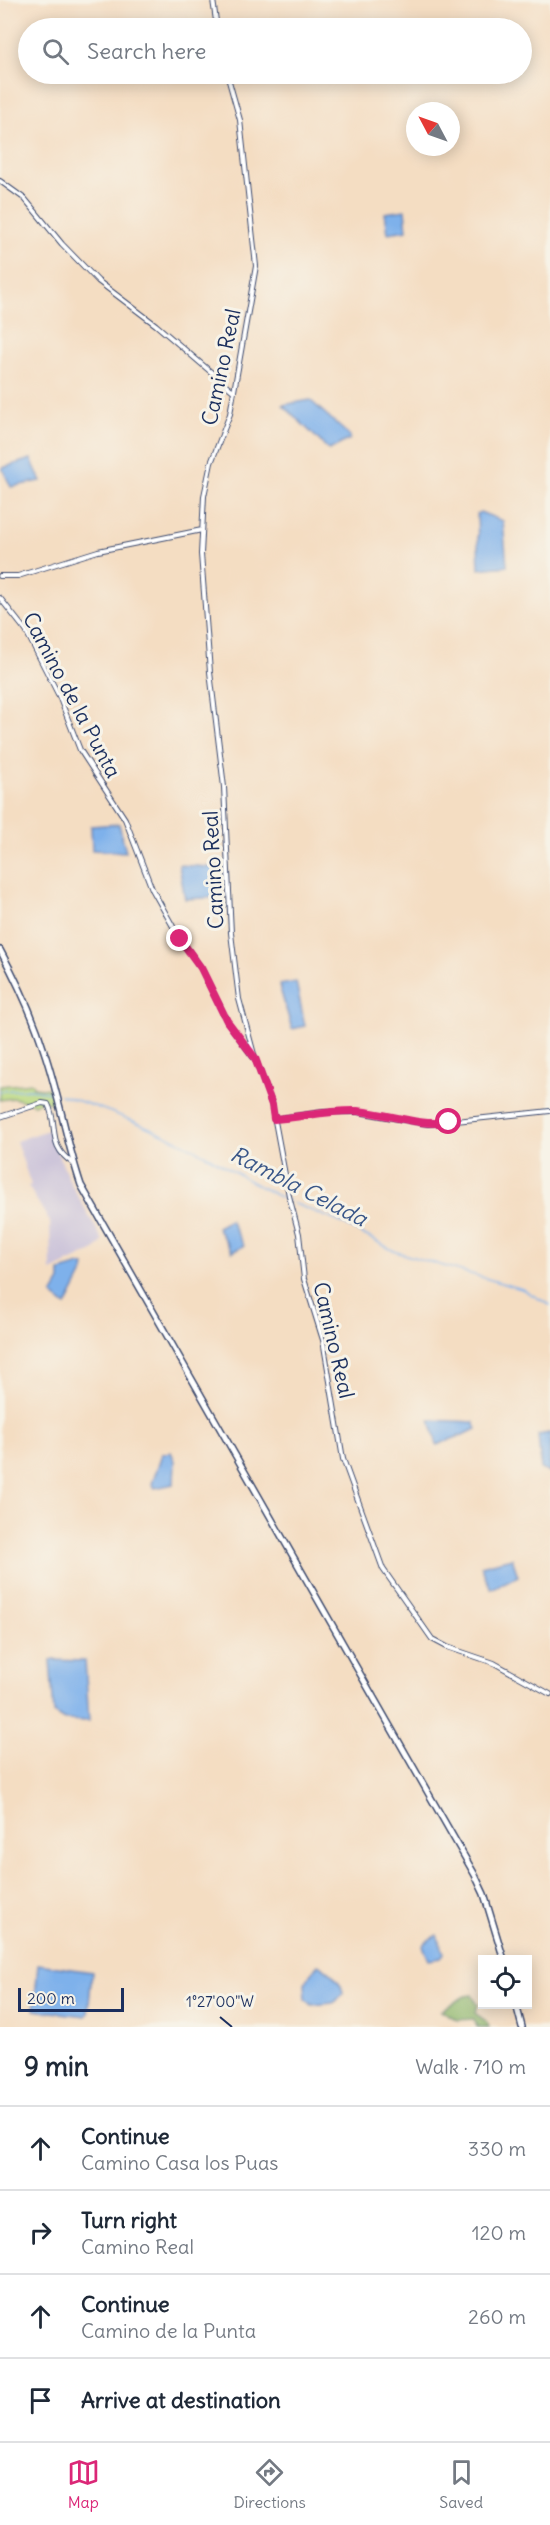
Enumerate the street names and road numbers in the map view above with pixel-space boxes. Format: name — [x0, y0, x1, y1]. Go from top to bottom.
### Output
street label: Camino Real — [195, 306, 247, 428]
street label: Camino de la Punta — [17, 607, 127, 783]
street label: Camino Real — [196, 810, 230, 930]
street label: Camino Real — [308, 1279, 360, 1401]

